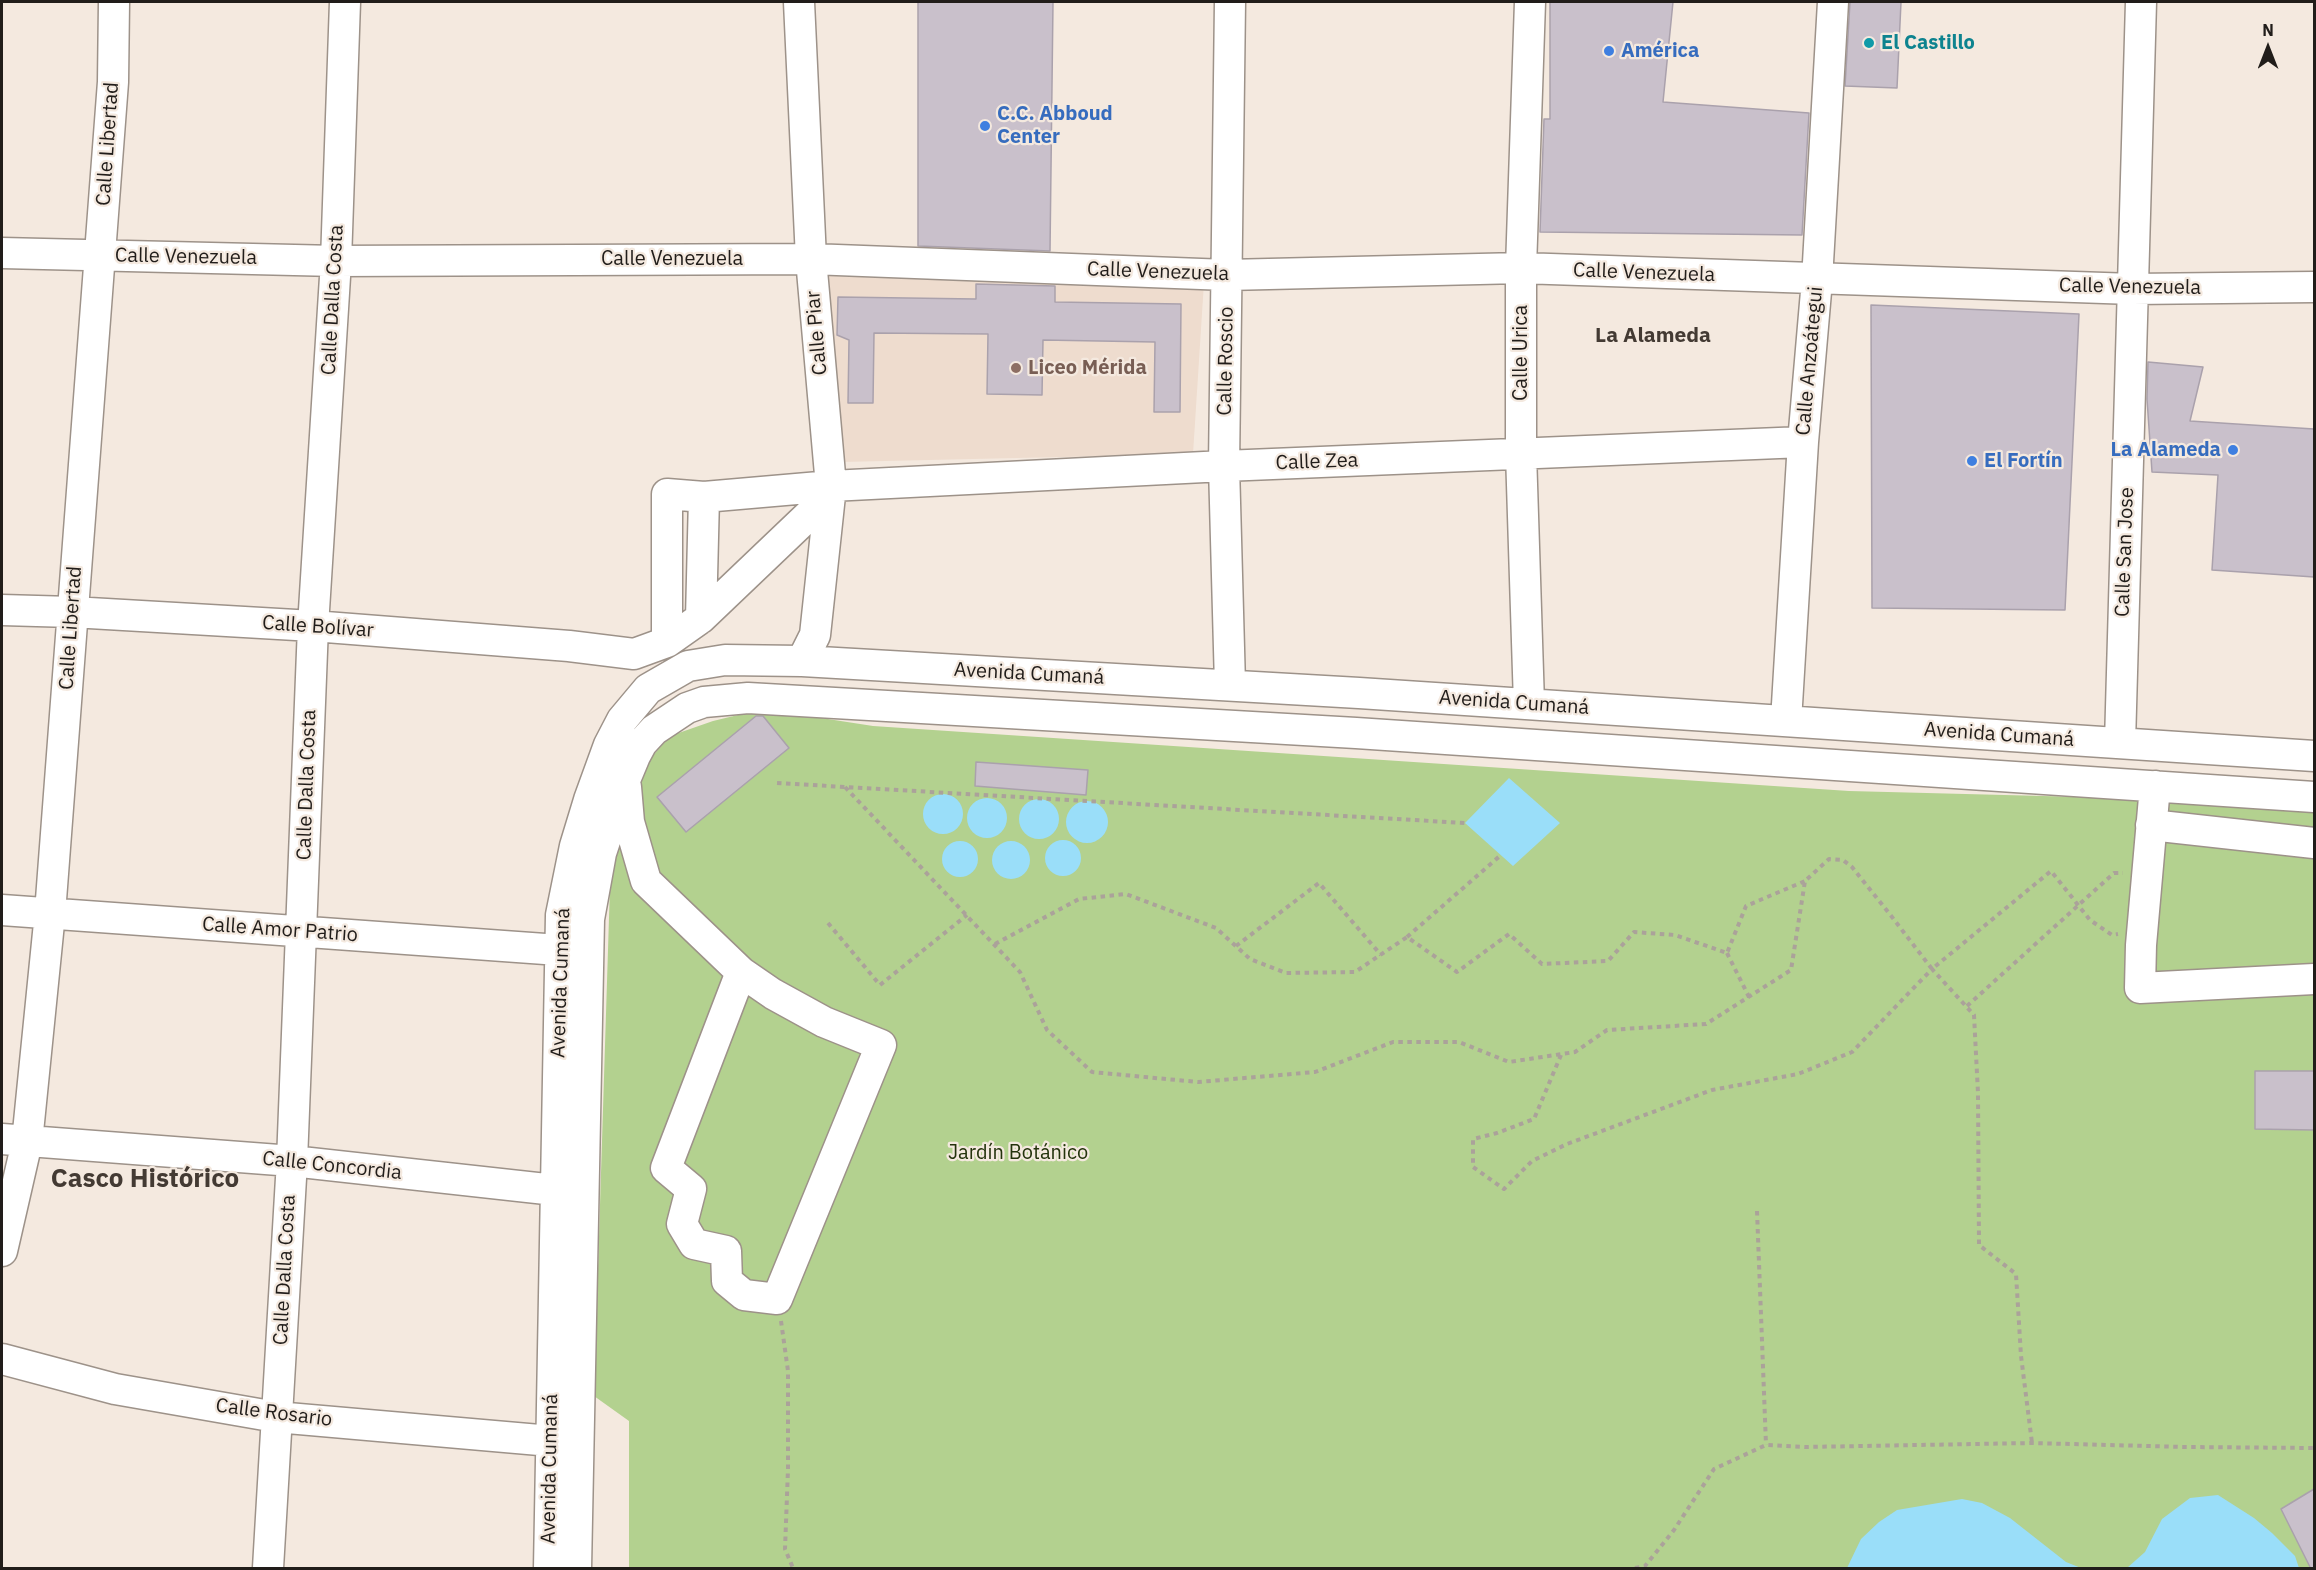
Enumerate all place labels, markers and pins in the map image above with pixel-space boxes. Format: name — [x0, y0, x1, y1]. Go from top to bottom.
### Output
place label: El Castillo — [1881, 31, 1975, 55]
marker: El Castillo — [1862, 36, 1876, 50]
place label: América — [1621, 39, 1699, 63]
marker: América — [1602, 44, 1616, 58]
place label: C.C. Abboud Center — [997, 102, 1113, 149]
marker: C.C. Abboud Center — [978, 119, 992, 133]
place label: Liceo Mérida — [1028, 356, 1147, 380]
marker: Liceo Mérida — [1009, 361, 1023, 375]
place label: La Alameda — [2110, 438, 2221, 462]
marker: La Alameda — [2226, 443, 2240, 457]
place label: El Fortín — [1984, 449, 2063, 473]
marker: El Fortín — [1965, 454, 1979, 468]

